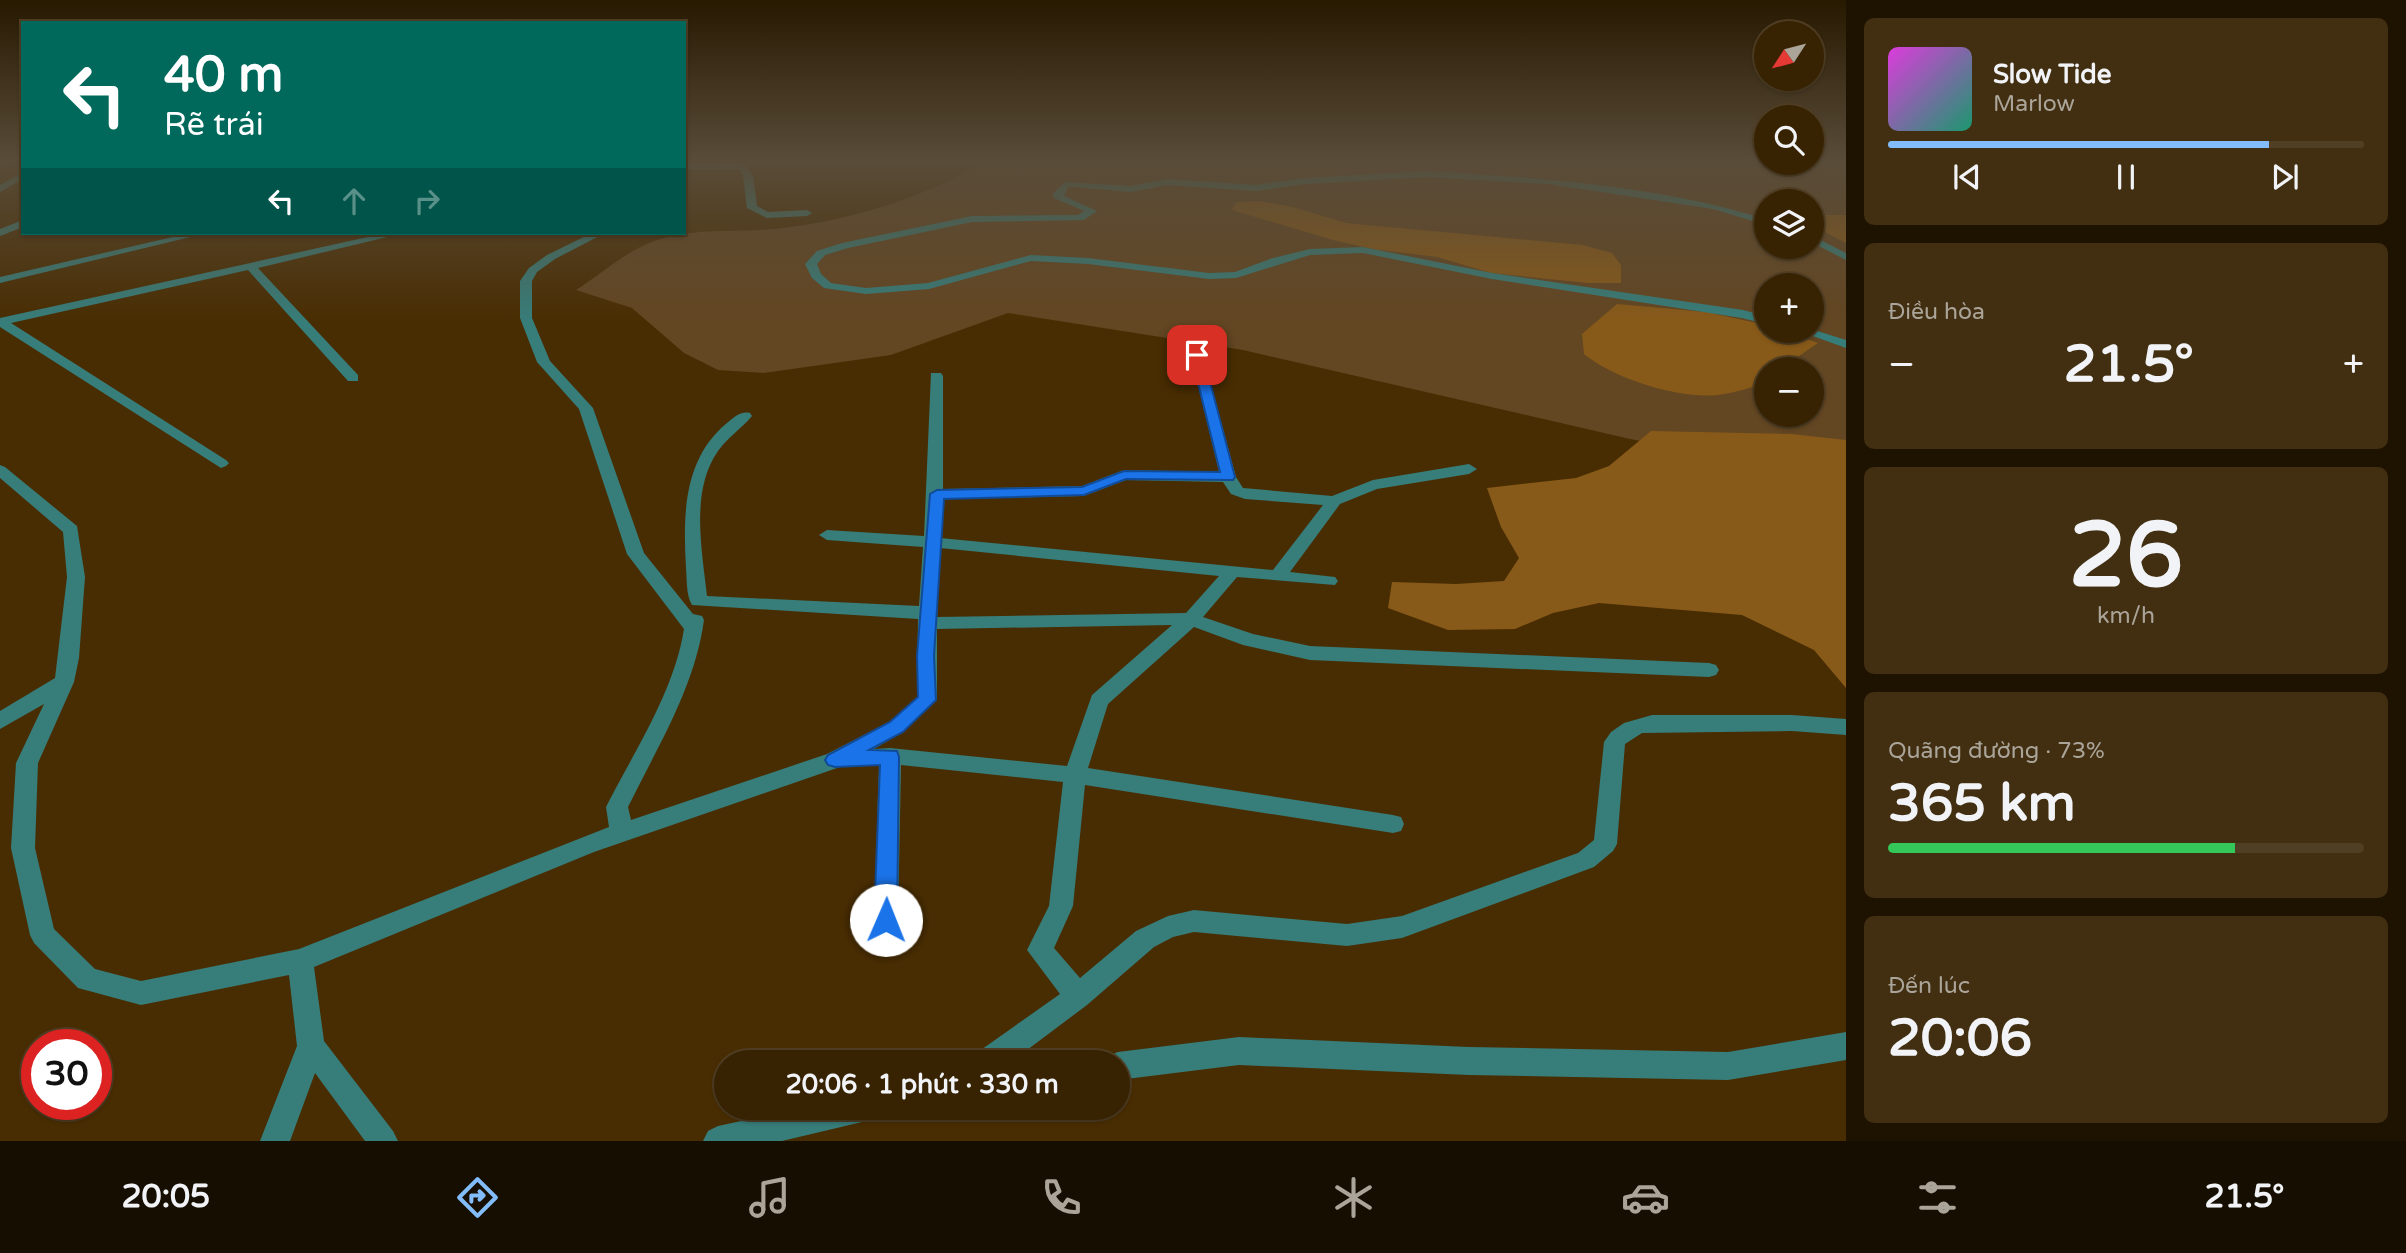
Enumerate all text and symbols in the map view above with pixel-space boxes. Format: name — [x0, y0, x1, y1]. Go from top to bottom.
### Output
north arrow — [1754, 21, 1824, 91]
map controls — [1754, 21, 1824, 427]
text: 40 m — [164, 46, 283, 105]
icon: left — [49, 49, 140, 140]
text: Slow Tide — [1993, 59, 2111, 90]
text: Marlow — [1993, 90, 2075, 118]
button: search — [1754, 105, 1824, 175]
text: Rẽ trái — [164, 106, 264, 144]
icon: previous — [1948, 158, 1986, 196]
icon: pause — [2107, 158, 2145, 196]
icon: next — [2266, 158, 2304, 196]
icon: left — [262, 182, 300, 220]
icon: ahead — [335, 182, 373, 220]
icon: right — [408, 182, 446, 220]
button: layers — [1754, 189, 1824, 259]
button: + — [1754, 273, 1824, 343]
text: Điều hòa — [1888, 298, 1985, 326]
pin — [1167, 325, 1227, 385]
text: 21.5° — [2064, 333, 2194, 396]
icon: arrive — [1178, 336, 1216, 374]
text: − — [1888, 342, 1915, 388]
text: + — [2343, 342, 2364, 388]
button: − — [1754, 357, 1824, 427]
text: 26 — [2069, 501, 2183, 611]
text: km/h — [2097, 602, 2155, 630]
text: Quãng đường · 73% — [1888, 737, 2105, 765]
text: 365 km — [1888, 772, 2076, 835]
position arrow — [849, 883, 923, 957]
text: Đến lúc — [1888, 972, 1970, 1000]
text: 20:06 — [1888, 1007, 2032, 1070]
speed limit sign: 30 — [21, 1029, 112, 1120]
text: 20:06 · 1 phút · 330 m — [785, 1069, 1059, 1100]
icon: directions — [453, 1173, 502, 1222]
icon: music — [745, 1173, 794, 1222]
icon: phone — [1037, 1173, 1086, 1222]
icon: climate — [1329, 1173, 1378, 1222]
icon: car — [1621, 1173, 1670, 1222]
icon: filters — [1913, 1173, 1962, 1222]
text: 20:05 — [121, 1178, 210, 1216]
text: 21.5° — [2204, 1178, 2284, 1216]

